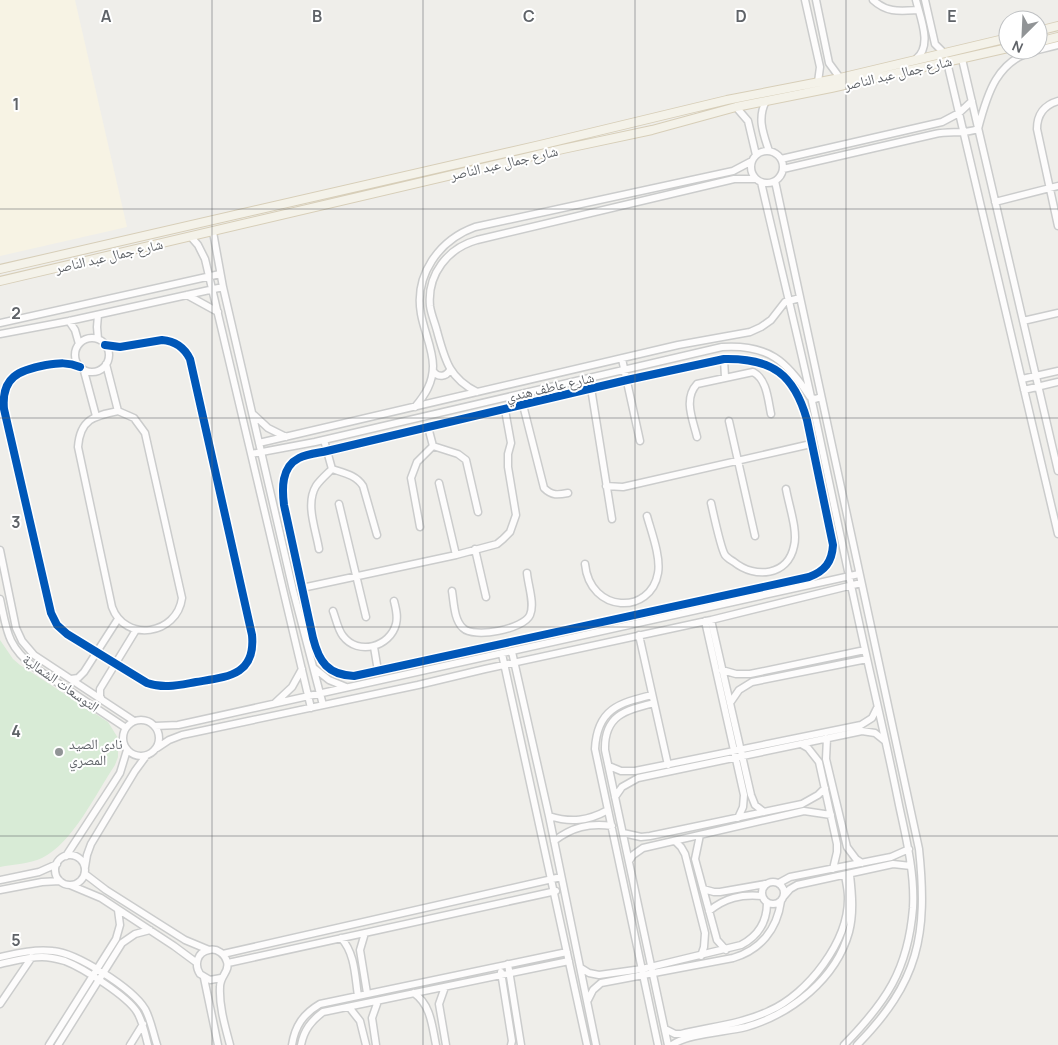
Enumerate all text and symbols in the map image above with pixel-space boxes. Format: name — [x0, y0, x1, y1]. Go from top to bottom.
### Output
text: A — [101, 5, 112, 27]
text: B — [312, 5, 322, 27]
text: C — [523, 5, 535, 27]
text: D — [735, 5, 747, 27]
text: E — [947, 5, 957, 27]
north arrow — [998, 10, 1048, 60]
text: N — [1009, 37, 1026, 58]
street label: شارع جمال عبد الناصر — [841, 51, 954, 95]
text: 1 — [12, 93, 20, 115]
street label: شارع جمال عبد الناصر — [447, 141, 560, 185]
street label: شارع جمال عبد الناصر — [52, 234, 165, 278]
text: 2 — [11, 302, 21, 324]
street label: شارع عاطف هندي — [504, 367, 596, 408]
text: 3 — [11, 511, 21, 533]
street label: التوسعات الشمالية — [19, 649, 103, 716]
text: 4 — [11, 720, 21, 742]
place label: نادى الصيد المصري — [69, 734, 123, 772]
marker: نادى الصيد المصري — [53, 746, 65, 758]
text: 5 — [11, 929, 21, 951]

